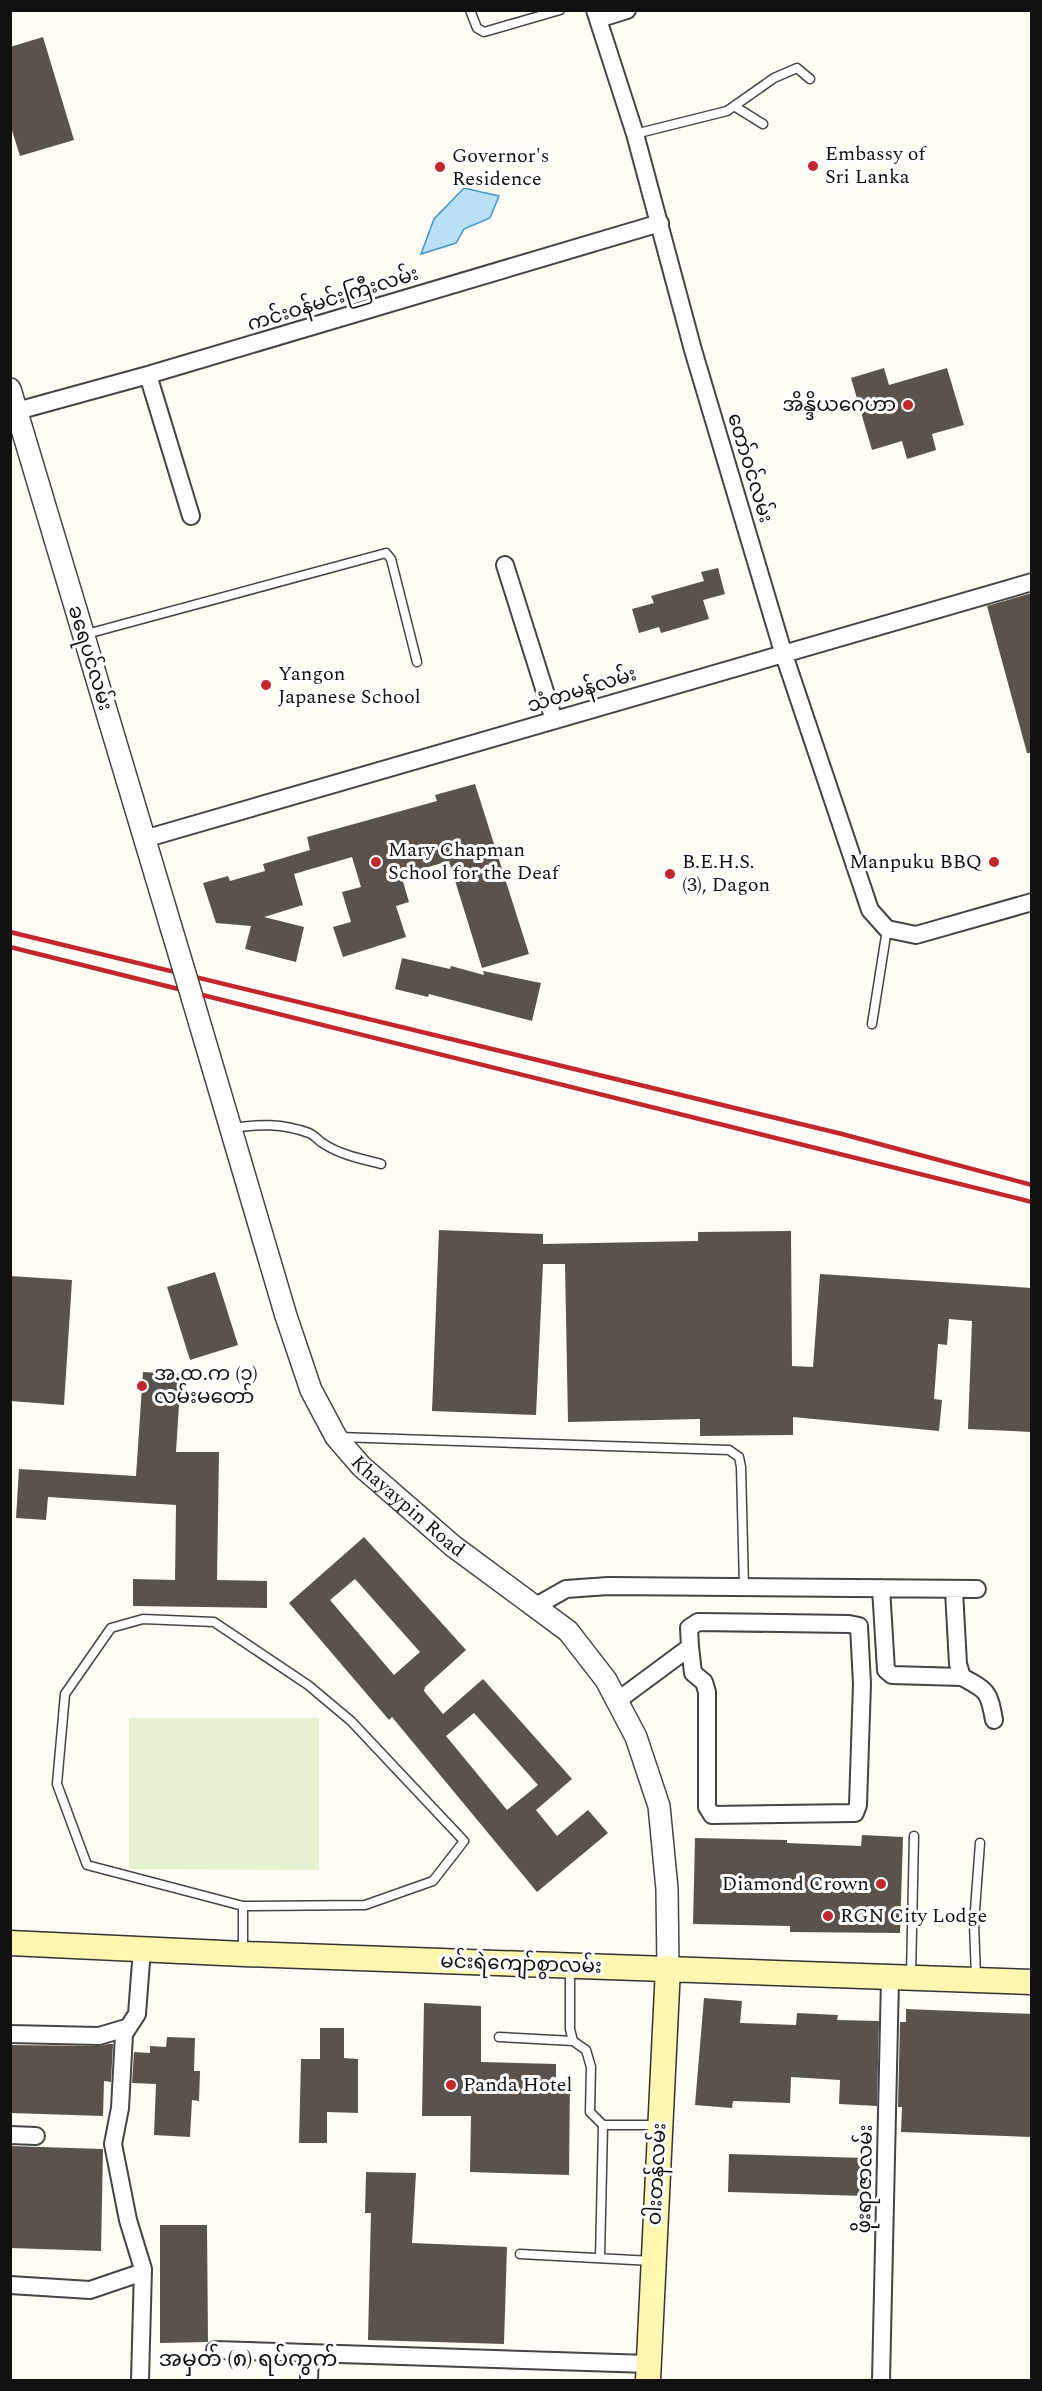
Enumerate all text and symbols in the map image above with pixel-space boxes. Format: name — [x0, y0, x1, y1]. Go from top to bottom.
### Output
place label: Embassy of Sri Lanka — [825, 139, 928, 192]
place label: Governor's Residence — [452, 141, 549, 194]
marker: Embassy of Sri Lanka — [806, 159, 820, 173]
marker: Governor's Residence — [433, 160, 447, 174]
street label: ကင်းဝန်မင်းကြီးလမ်း — [244, 259, 422, 339]
place label: အိန္ဒိယဂေဟာ — [782, 390, 896, 420]
marker: အိန္ဒိယဂေဟာ — [901, 398, 915, 412]
street label: တော်ဝင်လမ်း — [719, 409, 781, 527]
street label: ခရေပင်လမ်း — [60, 601, 120, 715]
place label: Yangon Japanese School — [278, 659, 421, 712]
street label: သံတမန်လမ်း — [524, 659, 640, 721]
marker: Yangon Japanese School — [259, 678, 273, 692]
place label: Mary Chapman School for the Deaf — [388, 835, 561, 888]
place label: B.E.H.S. (3), Dagon — [682, 847, 770, 900]
place label: Manpuku BBQ — [849, 847, 983, 877]
marker: Mary Chapman School for the Deaf — [369, 855, 383, 869]
marker: Manpuku BBQ — [987, 855, 1001, 869]
marker: B.E.H.S. (3), Dagon — [663, 867, 677, 881]
place label: အ.ထ.က (၁) လမ်းမတော် — [154, 1359, 258, 1412]
marker: အ.ထ.က (၁) လမ်းမတော် — [135, 1379, 149, 1393]
street label: Khayaypin Road — [343, 1449, 471, 1565]
place label: Diamond Crown — [722, 1869, 869, 1899]
marker: Diamond Crown — [874, 1877, 888, 1891]
place label: RGN City Lodge — [840, 1901, 987, 1931]
marker: RGN City Lodge — [821, 1909, 835, 1923]
street label: မင်းရဲကျော်စွာလမ်း — [440, 1946, 602, 1982]
place label: Panda Hotel — [463, 2070, 572, 2100]
marker: Panda Hotel — [444, 2078, 458, 2092]
street label: ဝါးတန်လမ်း — [639, 2122, 675, 2226]
street label: ဖိုးရာဇာလမ်း — [849, 2124, 882, 2234]
district label: အမှတ် (၈) ရပ်ကွက် — [159, 2343, 337, 2376]

